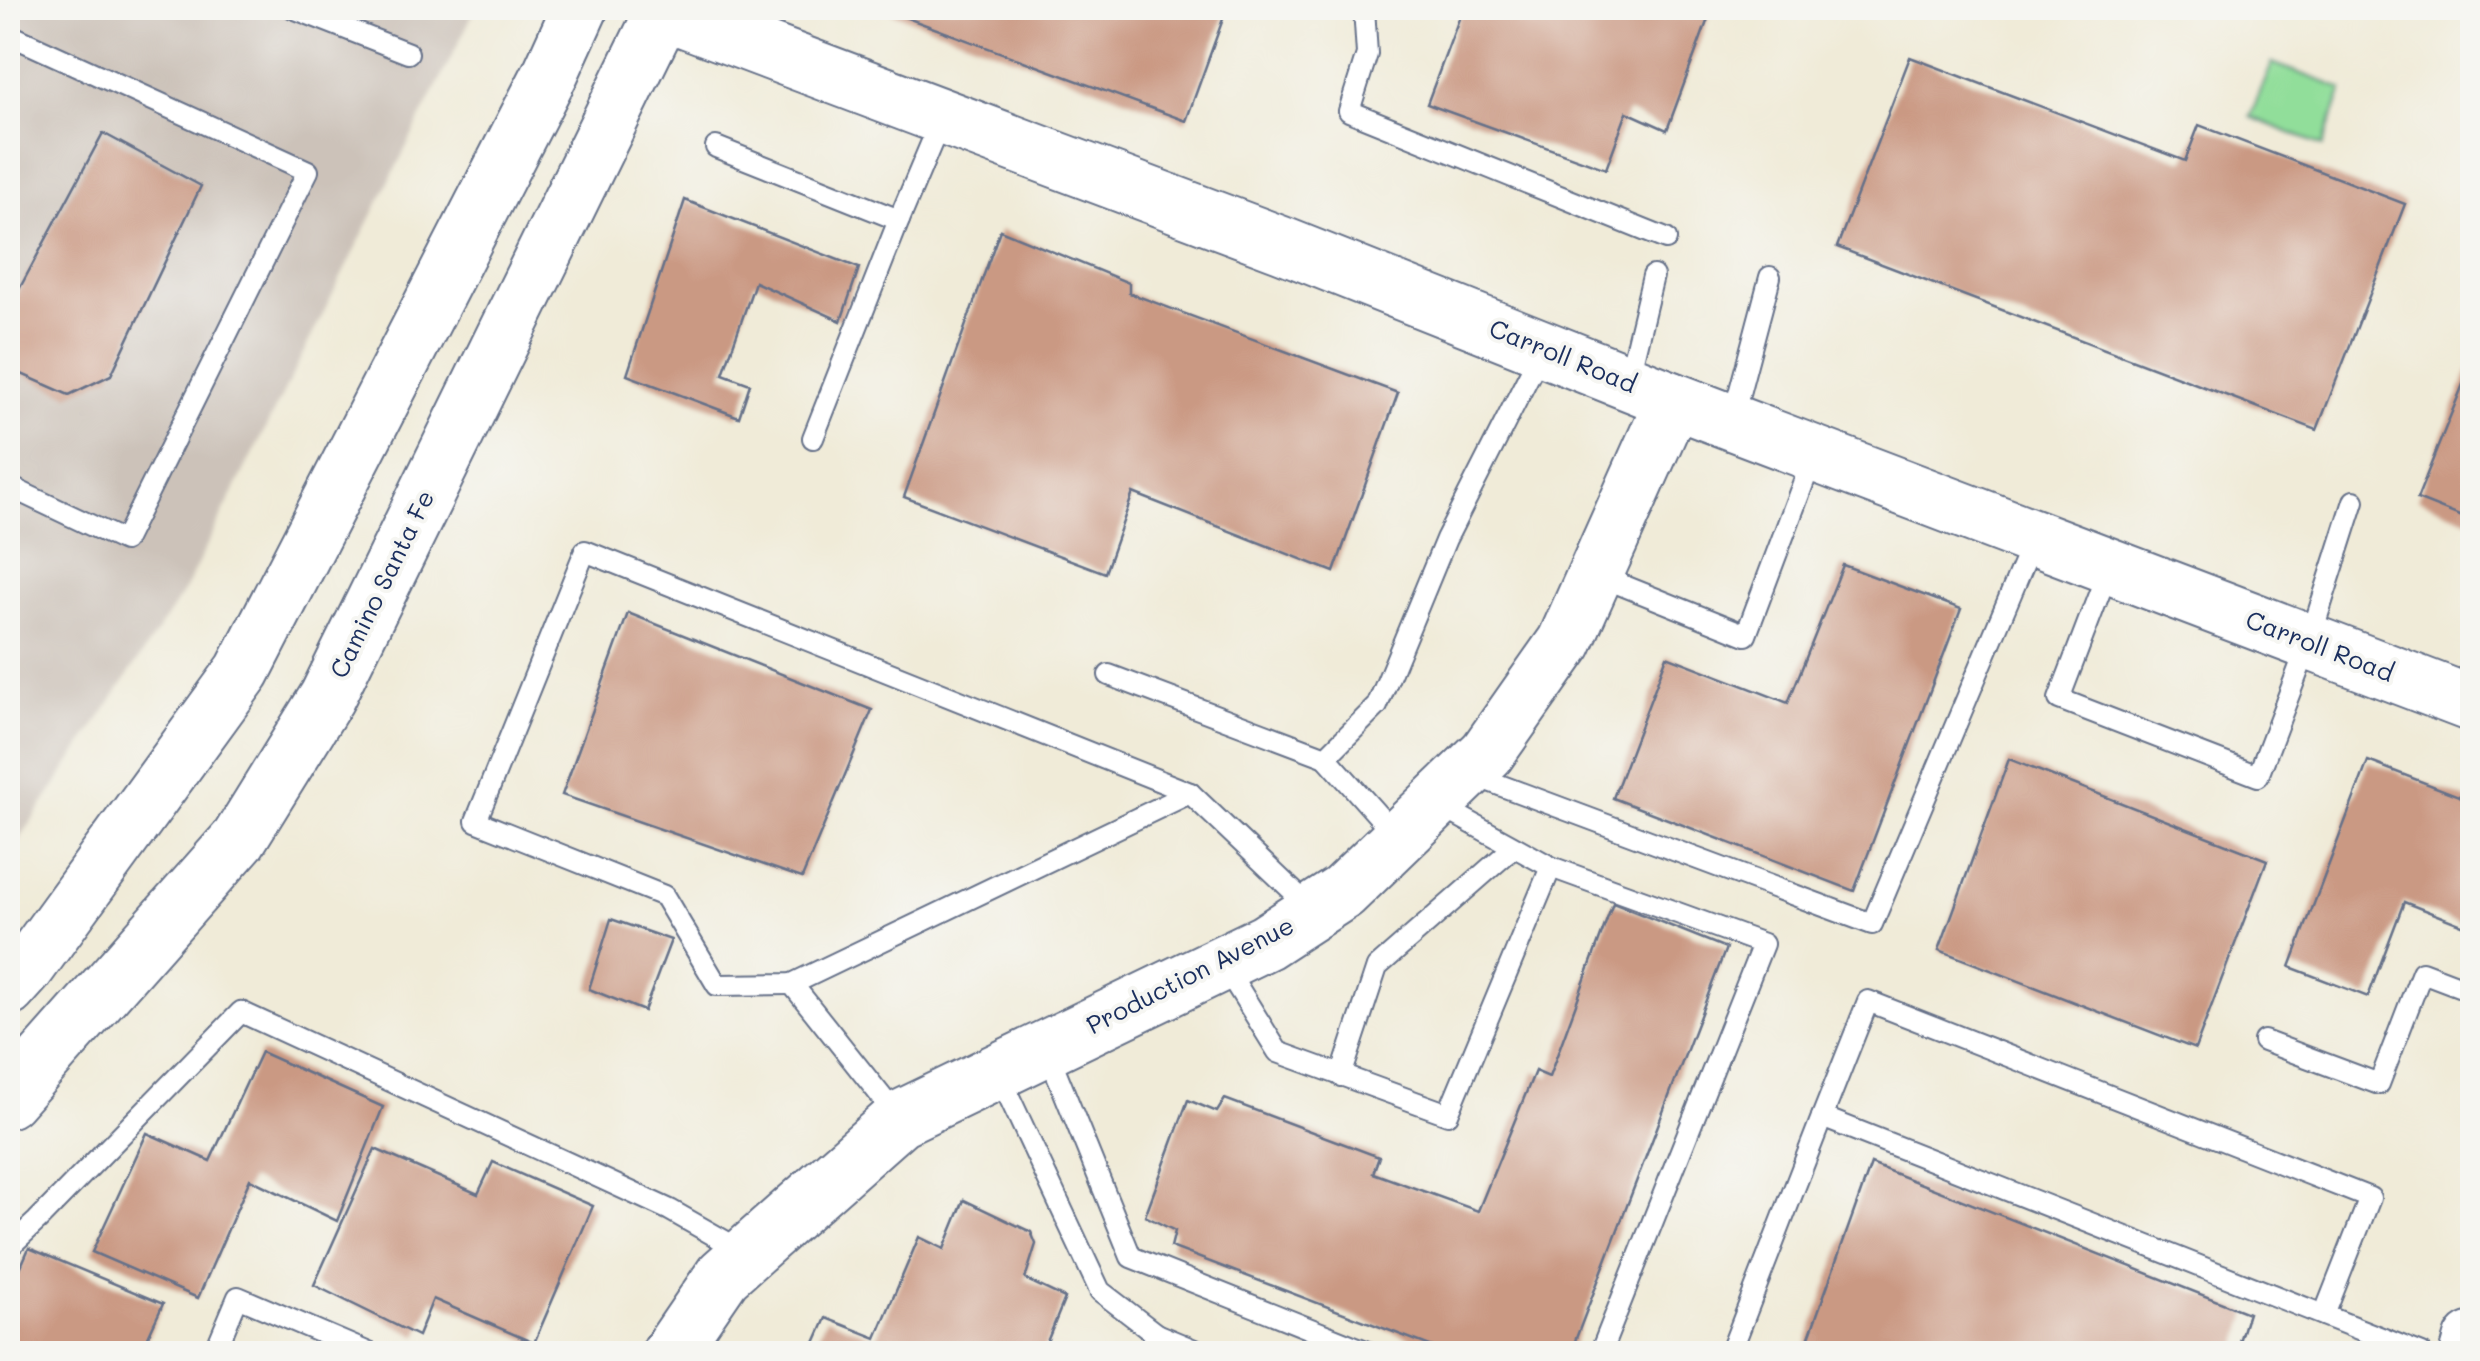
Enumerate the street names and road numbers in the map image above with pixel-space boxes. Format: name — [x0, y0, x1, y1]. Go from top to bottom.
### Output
street label: Carroll Road — [1485, 311, 1642, 399]
street label: Camino Santa Fe — [322, 484, 440, 683]
street label: Carroll Road — [2242, 602, 2399, 688]
street label: Production Avenue — [1080, 908, 1299, 1040]

